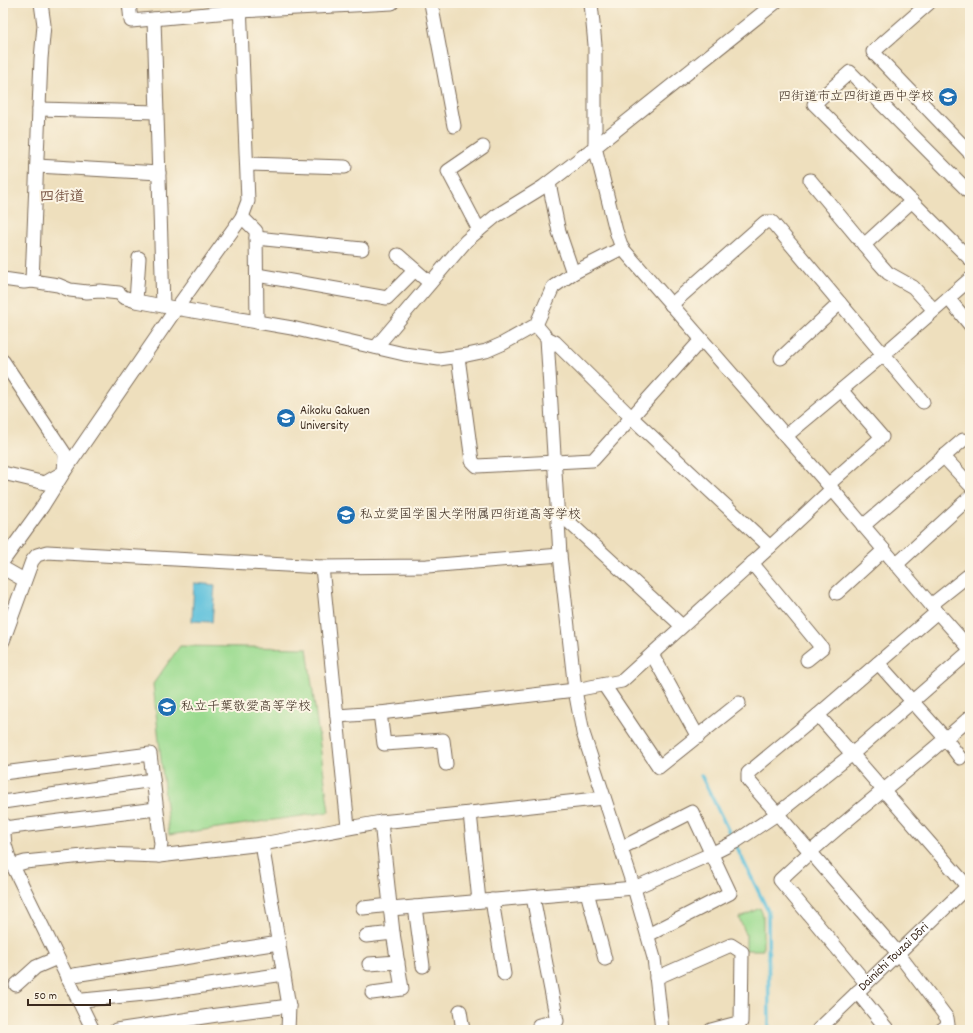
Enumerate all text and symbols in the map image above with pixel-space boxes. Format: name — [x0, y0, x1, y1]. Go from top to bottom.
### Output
school or university icon: 四街道市立四街道西中学校 — [937, 86, 959, 108]
place label: 四街道市立四街道西中学校 — [778, 88, 934, 107]
district label: 四街道 — [39, 187, 85, 209]
place label: Aikoku Gakuen University — [300, 402, 370, 436]
school or university icon: Aikoku Gakuen University — [275, 407, 297, 429]
school or university icon: 私立愛国学園大学附属四街道高等学校 — [335, 504, 357, 526]
place label: 私立愛国学園大学附属四街道高等学校 — [360, 506, 581, 525]
school or university icon: 私立千葉敬愛高等学校 — [156, 696, 178, 718]
place label: 私立千葉敬愛高等学校 — [181, 698, 311, 717]
street label: Dainichi Touzai Dōri — [854, 918, 934, 996]
scale bar — [28, 981, 110, 1007]
text: 50 m — [34, 988, 57, 1005]

